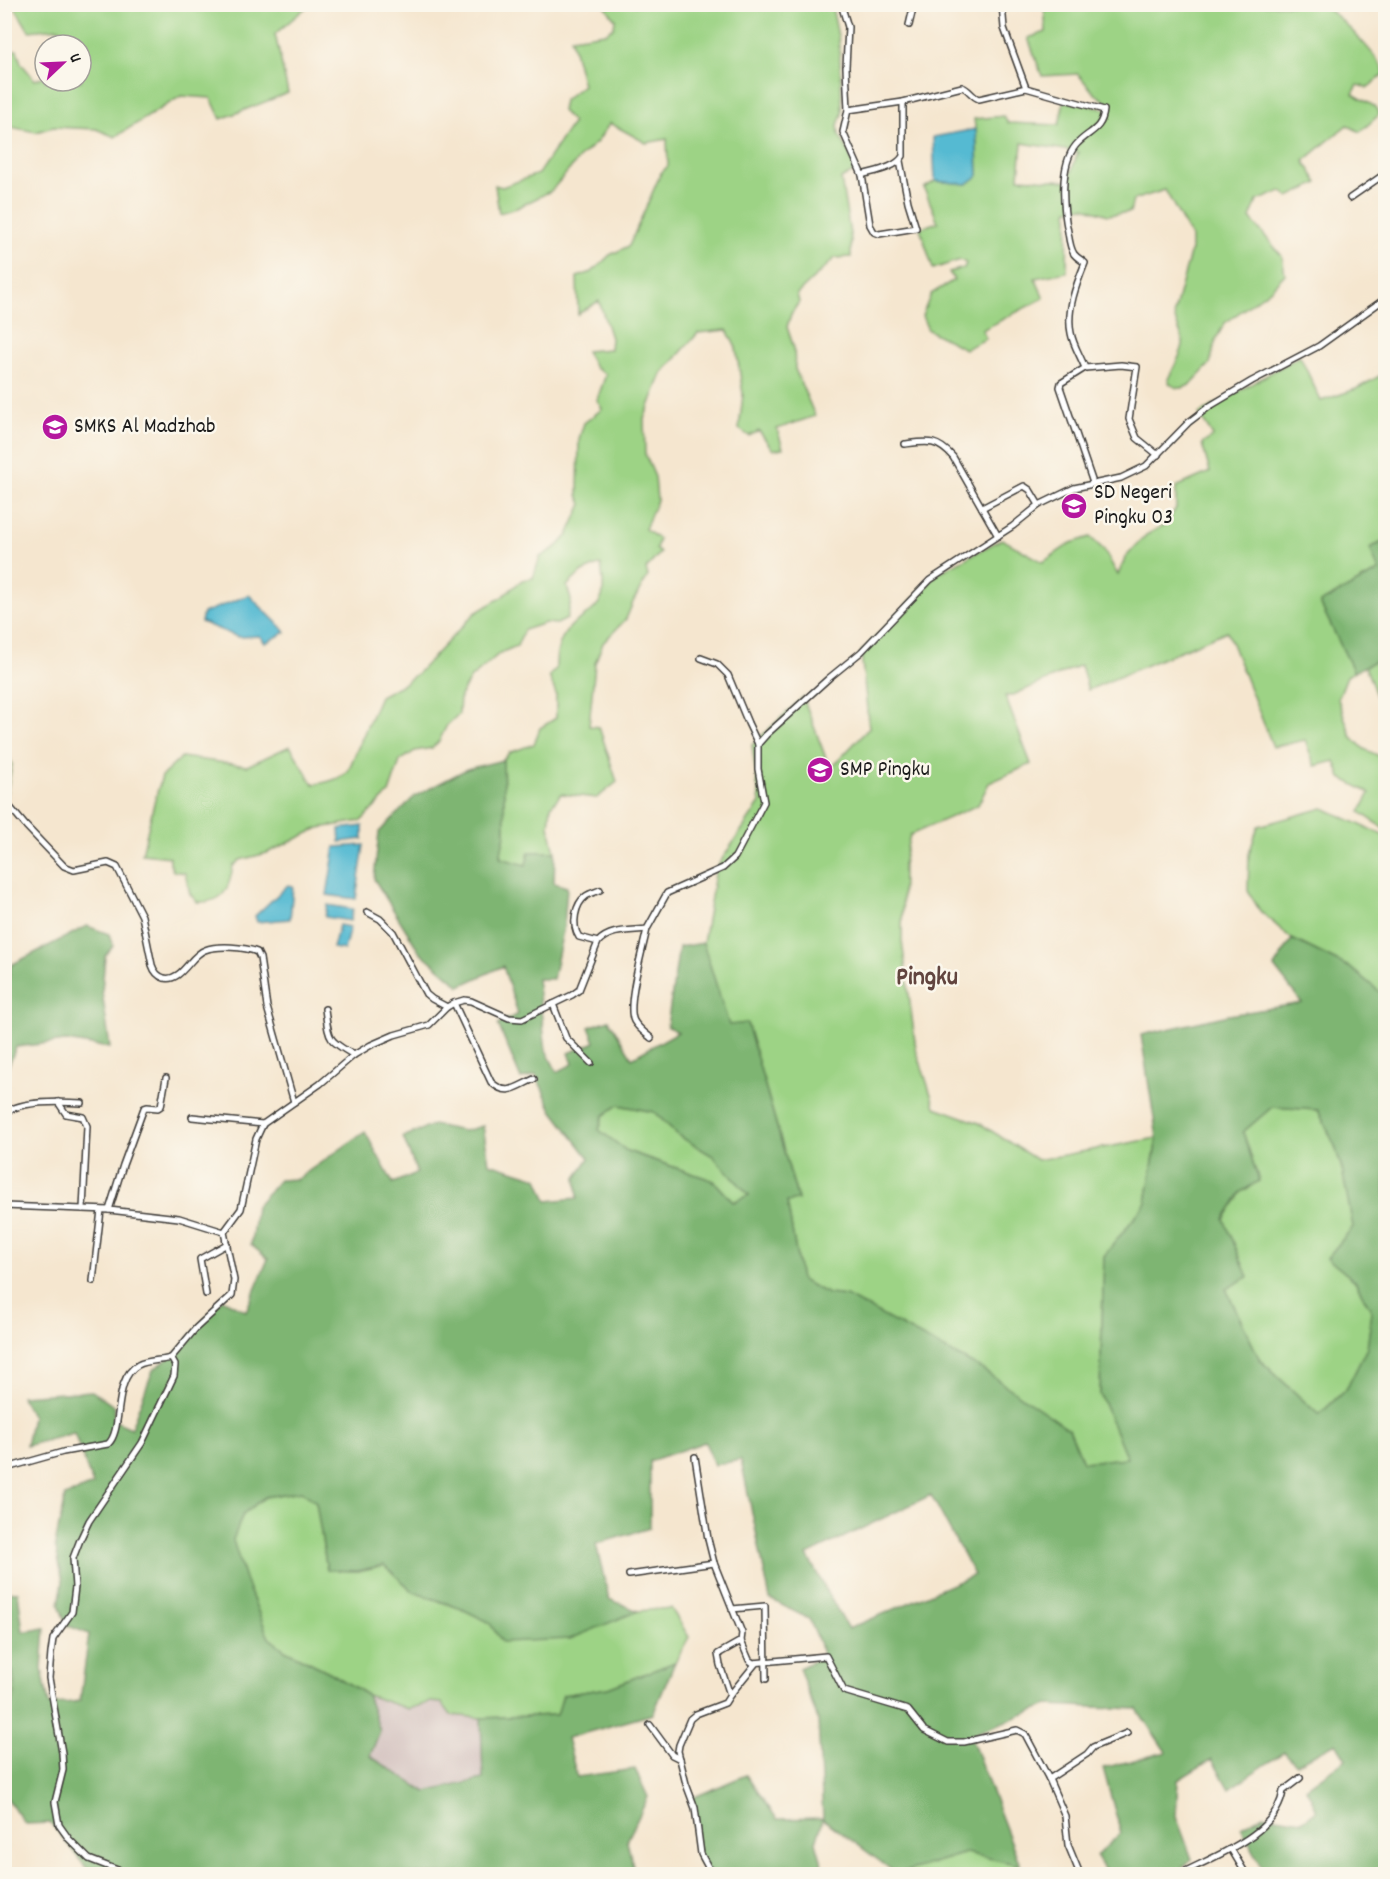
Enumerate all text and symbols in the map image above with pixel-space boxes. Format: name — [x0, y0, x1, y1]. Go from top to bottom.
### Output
north arrow — [33, 33, 93, 93]
text: U — [62, 50, 87, 66]
school or university icon: SMKS Al Madzhab — [40, 412, 70, 442]
place label: SMKS Al Madzhab — [74, 412, 216, 443]
place label: SD Negeri Pingku 03 — [1094, 478, 1173, 534]
school or university icon: SD Negeri Pingku 03 — [1059, 491, 1089, 521]
school or university icon: SMP Pingku — [805, 755, 835, 785]
place label: SMP Pingku — [840, 755, 930, 786]
district label: Pingku — [896, 960, 958, 997]

